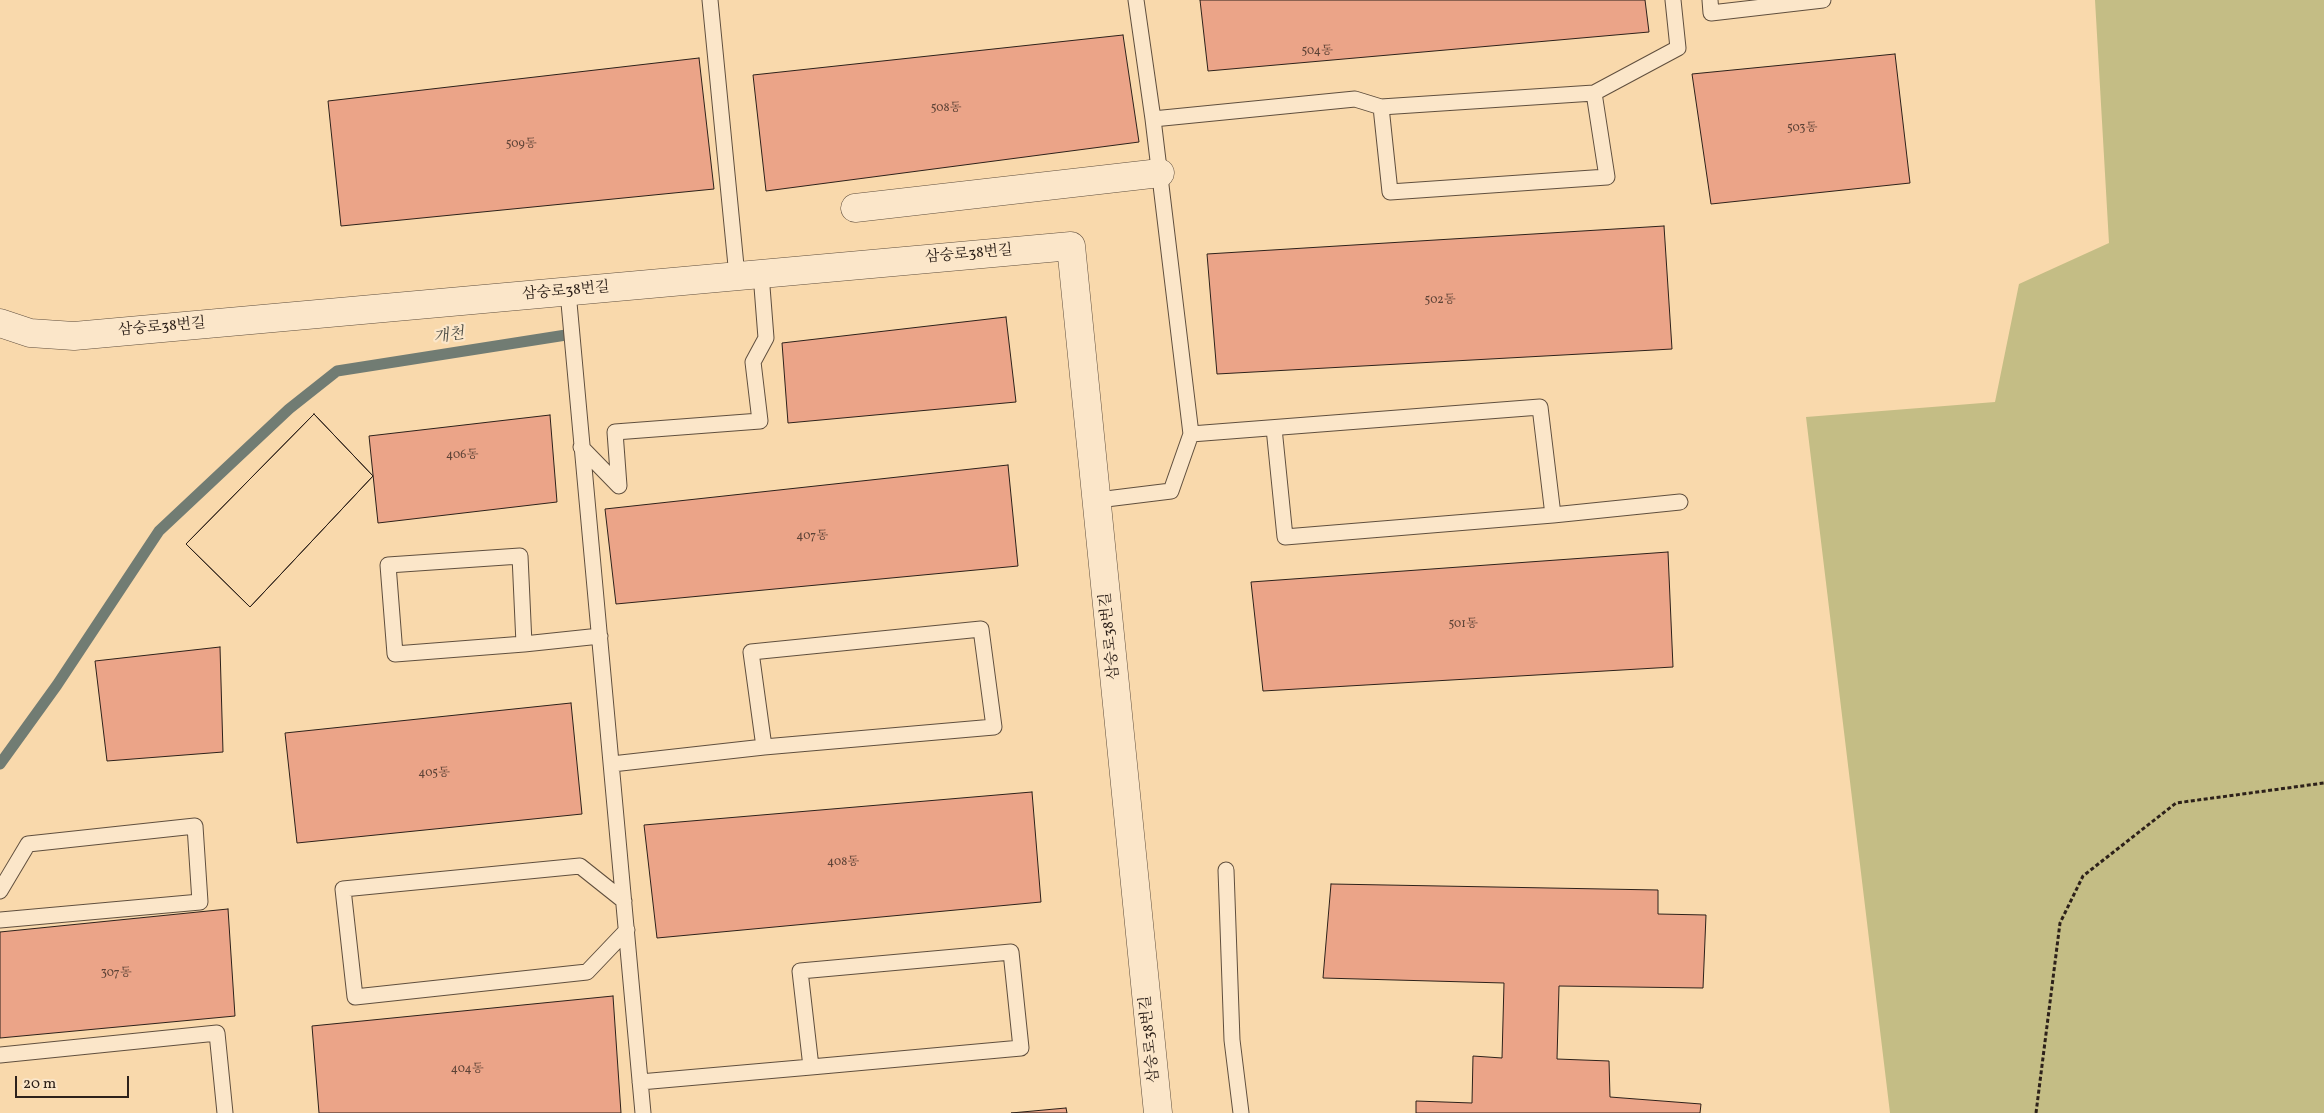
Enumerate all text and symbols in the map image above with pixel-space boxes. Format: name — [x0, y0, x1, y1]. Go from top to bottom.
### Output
house number: 504동 — [1301, 45, 1333, 59]
house number: 508동 — [931, 102, 961, 116]
house number: 503동 — [1787, 122, 1817, 136]
house number: 509동 — [506, 138, 536, 152]
street label: 삼숭로38번길 — [925, 242, 1013, 268]
street label: 삼숭로38번길 — [522, 279, 610, 305]
house number: 502동 — [1425, 294, 1455, 308]
street label: 삼숭로38번길 — [118, 315, 206, 341]
water label: 개천 — [432, 325, 466, 349]
house number: 406동 — [446, 449, 478, 463]
house number: 407동 — [796, 530, 828, 544]
street label: 삼숭로38번길 — [1097, 591, 1125, 681]
house number: 501동 — [1449, 618, 1477, 632]
house number: 405동 — [418, 767, 450, 781]
house number: 408동 — [827, 856, 859, 870]
house number: 307동 — [101, 967, 131, 981]
street label: 삼숭로38번길 — [1137, 994, 1165, 1084]
house number: 404동 — [451, 1063, 483, 1077]
scale bar — [18, 1066, 131, 1098]
text: 20 m — [23, 1074, 56, 1095]

